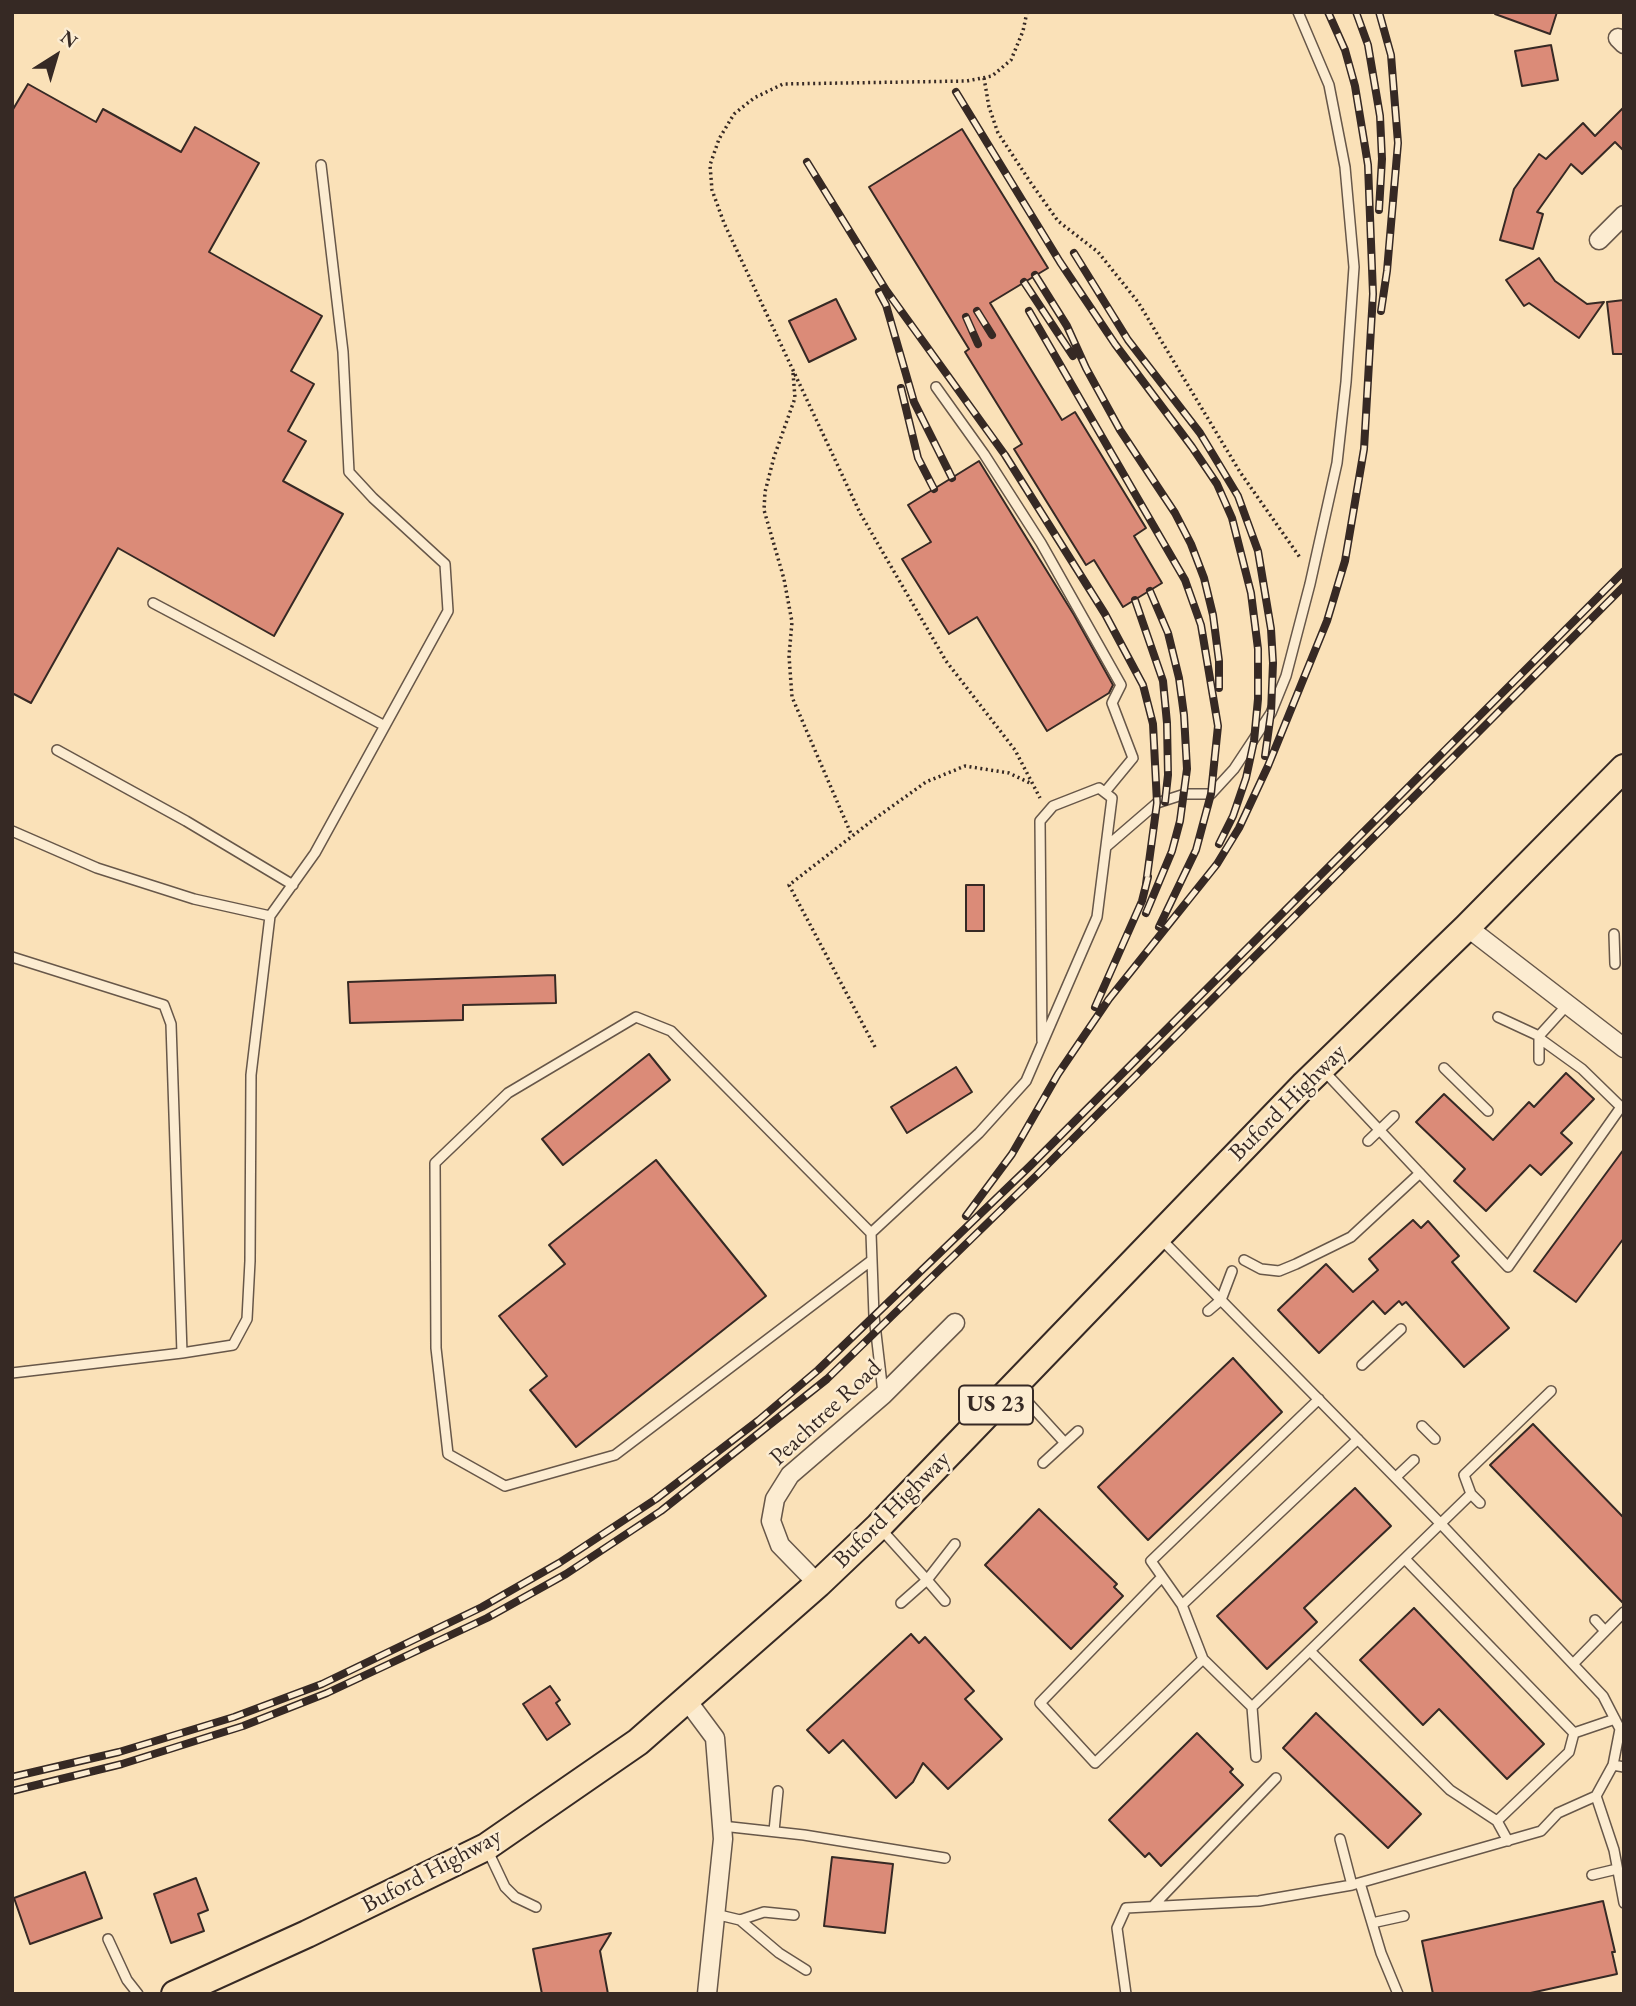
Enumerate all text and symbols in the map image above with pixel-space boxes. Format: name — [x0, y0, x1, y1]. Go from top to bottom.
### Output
north arrow — [21, 21, 91, 91]
text: N — [55, 24, 83, 53]
street label: Buford Highway — [1223, 1038, 1353, 1168]
street label: Peachtree Road — [764, 1354, 888, 1472]
road number: US 23 — [959, 1386, 1033, 1424]
street label: Buford Highway — [827, 1445, 957, 1575]
street label: Buford Highway — [357, 1822, 507, 1920]

